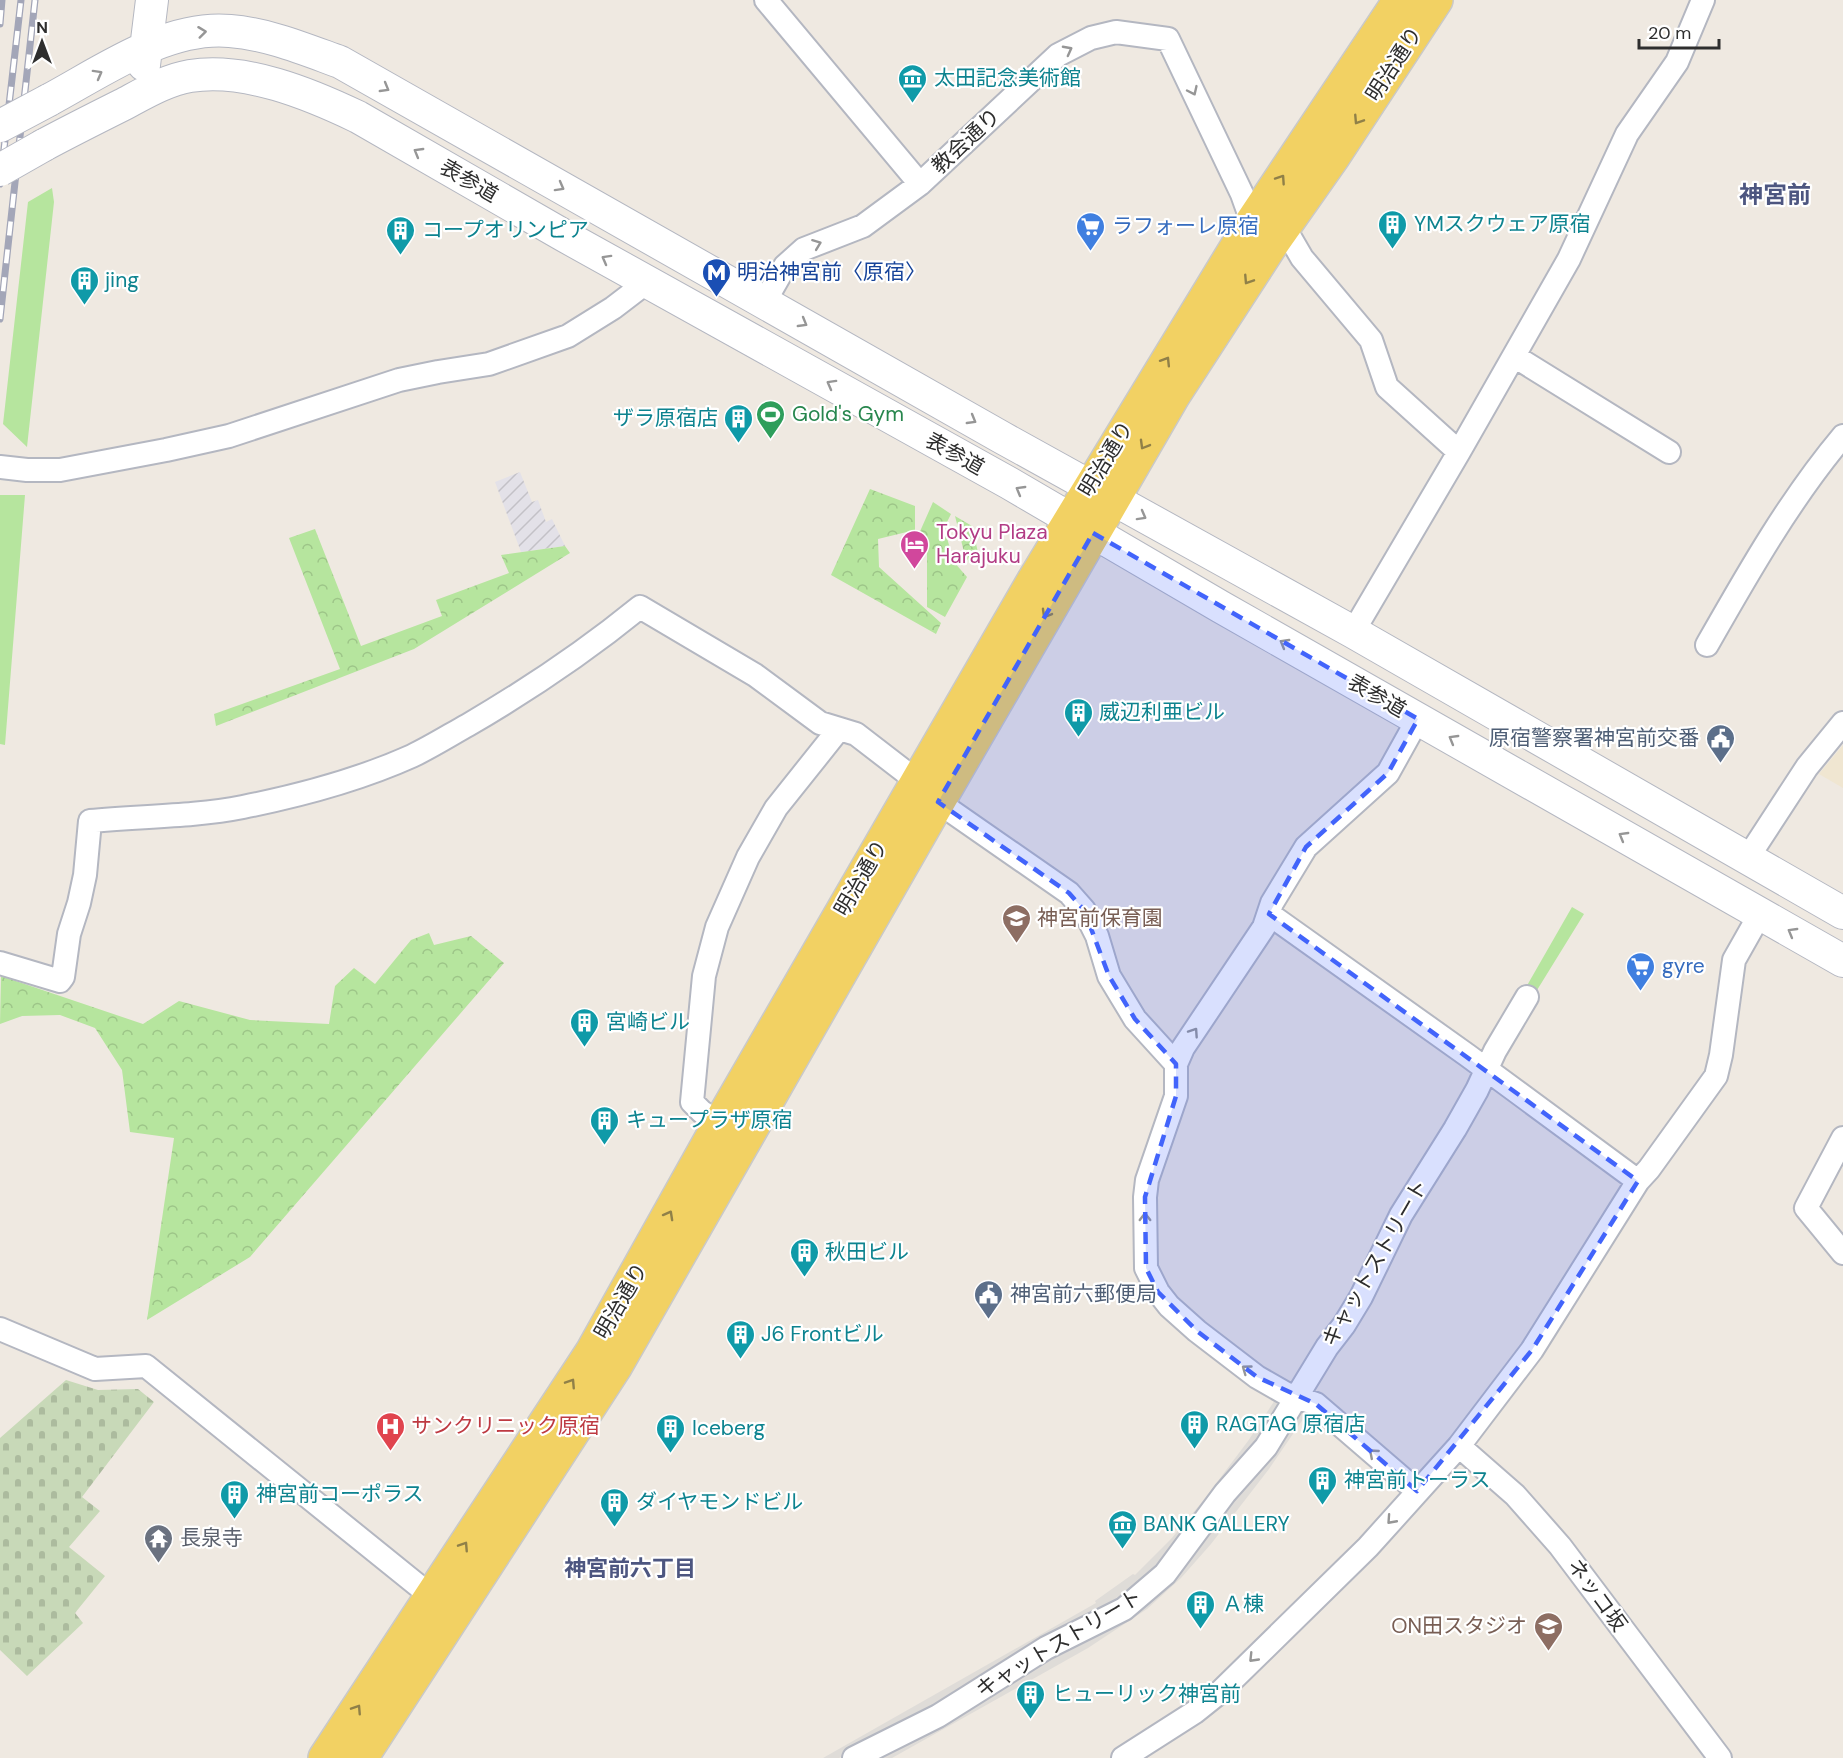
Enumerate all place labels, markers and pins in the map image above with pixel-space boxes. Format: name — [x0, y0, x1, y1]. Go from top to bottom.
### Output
museum icon: 太田記念美術館 — [897, 62, 929, 104]
place label: 太田記念美術館 — [934, 64, 1081, 92]
building icon: YMスクウェア原宿 — [1377, 208, 1409, 250]
supermarket icon: ラフォーレ原宿 — [1075, 210, 1107, 252]
place label: YMスクウェア原宿 — [1414, 210, 1591, 238]
place label: ラフォーレ原宿 — [1112, 212, 1259, 240]
building icon: コープオリンピア — [385, 214, 417, 256]
place label: コープオリンピア — [422, 216, 589, 244]
metro station icon: 明治神宮前〈原宿〉 — [700, 256, 732, 298]
place label: 明治神宮前〈原宿〉 — [737, 258, 926, 286]
building icon: jing — [68, 264, 100, 306]
place label: jing — [104, 266, 139, 294]
sports icon: Gold's Gym — [755, 398, 787, 440]
place label: Gold's Gym — [792, 400, 904, 428]
building icon: ザラ原宿店 — [723, 402, 755, 444]
place label: ザラ原宿店 — [613, 404, 718, 432]
place label: Tokyu Plaza Harajuku — [936, 518, 1048, 570]
hotel icon: Tokyu Plaza Harajuku — [899, 528, 931, 570]
building icon: 威辺利亜ビル — [1062, 696, 1094, 738]
place label: 威辺利亜ビル — [1099, 698, 1225, 726]
public building icon: 原宿警察署神宮前交番 — [1704, 722, 1736, 764]
place label: 原宿警察署神宮前交番 — [1489, 724, 1699, 752]
school or university icon: 神宮前保育園 — [1000, 902, 1032, 944]
place label: 神宮前保育園 — [1037, 904, 1163, 932]
supermarket icon: gyre — [1625, 950, 1657, 992]
place label: gyre — [1662, 952, 1705, 980]
building icon: 宮崎ビル — [569, 1006, 601, 1048]
place label: 宮崎ビル — [606, 1008, 690, 1036]
building icon: キュープラザ原宿 — [589, 1104, 621, 1146]
place label: キュープラザ原宿 — [626, 1106, 793, 1134]
building icon: 秋田ビル — [788, 1236, 820, 1278]
place label: 秋田ビル — [825, 1238, 909, 1266]
public building icon: 神宮前六郵便局 — [973, 1278, 1005, 1320]
place label: 神宮前六郵便局 — [1010, 1280, 1157, 1308]
building icon: J6 Frontビル — [724, 1318, 756, 1360]
place label: J6 Frontビル — [761, 1320, 884, 1348]
building icon: RAGTAG 原宿店 — [1179, 1408, 1211, 1450]
hospital icon: サンクリニック原宿 — [374, 1410, 406, 1452]
place label: RAGTAG 原宿店 — [1216, 1410, 1365, 1438]
place label: サンクリニック原宿 — [411, 1412, 600, 1440]
building icon: Iceberg — [655, 1412, 687, 1454]
place label: Iceberg — [692, 1414, 765, 1442]
building icon: 神宮前トーラス — [1307, 1464, 1339, 1506]
place label: 神宮前トーラス — [1344, 1466, 1491, 1494]
building icon: 神宮前コーポラス — [219, 1478, 251, 1520]
place label: 神宮前コーポラス — [256, 1480, 424, 1508]
building icon: ダイヤモンドビル — [599, 1486, 631, 1528]
place label: ダイヤモンドビル — [636, 1488, 803, 1516]
museum icon: BANK GALLERY — [1106, 1508, 1138, 1550]
place label: BANK GALLERY — [1143, 1510, 1290, 1538]
temple icon: 長泉寺 — [143, 1522, 175, 1564]
place label: 長泉寺 — [180, 1524, 243, 1552]
building icon: Ａ棟 — [1185, 1588, 1217, 1630]
place label: Ａ棟 — [1222, 1590, 1264, 1618]
school or university icon: ON田スタジオ — [1532, 1610, 1564, 1652]
place label: ON田スタジオ — [1391, 1612, 1527, 1640]
building icon: ヒューリック神宮前 — [1015, 1678, 1047, 1720]
place label: ヒューリック神宮前 — [1052, 1680, 1241, 1708]

